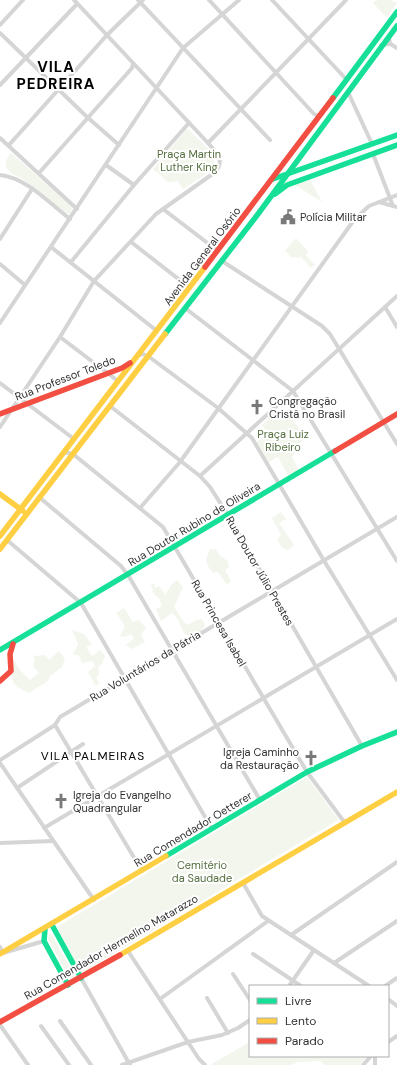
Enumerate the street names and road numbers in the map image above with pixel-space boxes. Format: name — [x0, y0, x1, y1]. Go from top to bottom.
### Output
street label: Avenida General Osório — [160, 204, 244, 308]
street label: Rua Professor Toledo — [13, 352, 117, 404]
street label: Rua Doutor Rubino de Oliveira — [125, 479, 263, 569]
street label: Rua Doutor Júlio Prestes — [223, 514, 297, 628]
street label: Rua Princesa Isabel — [188, 577, 250, 669]
street label: Rua Voluntários da Pátria — [87, 627, 203, 705]
street label: Rua Comendador Oetterer — [131, 788, 255, 870]
street label: Rua Comendador Hermelino Matarazzo — [22, 891, 200, 1003]

